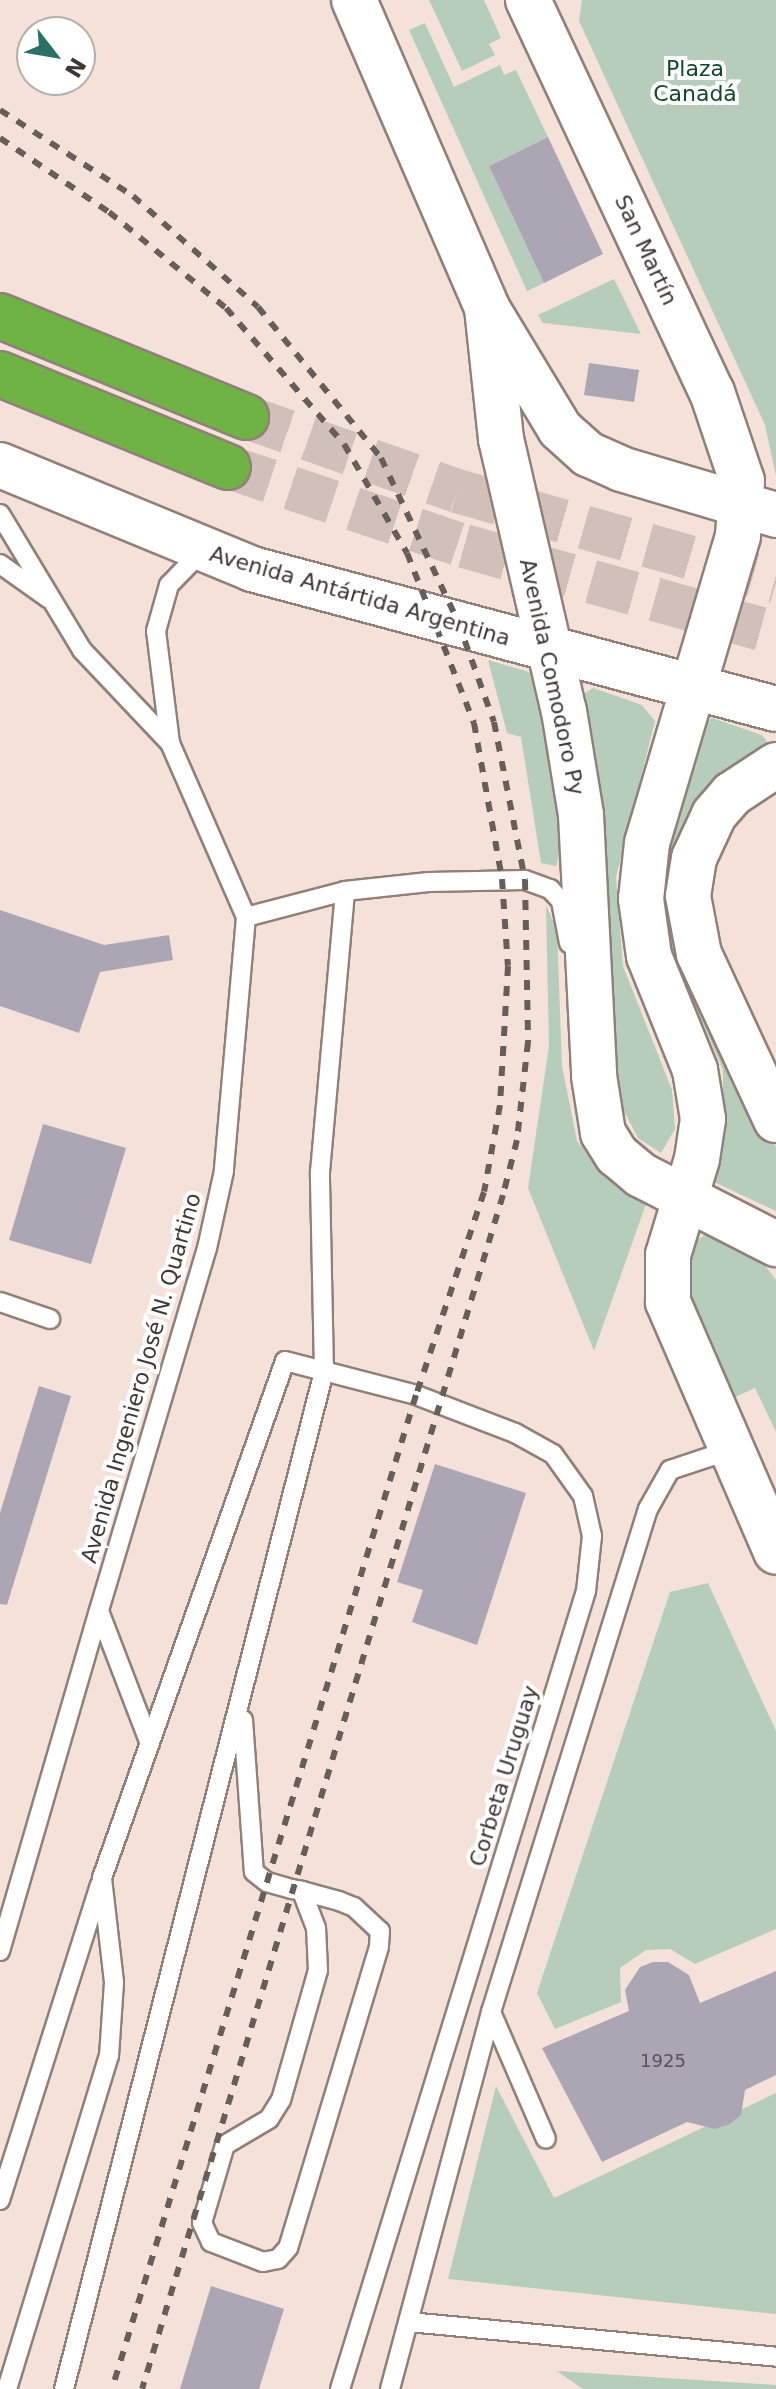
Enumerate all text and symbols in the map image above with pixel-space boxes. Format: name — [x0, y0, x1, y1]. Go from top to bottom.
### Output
north arrow — [16, 16, 96, 96]
text: N — [60, 53, 91, 82]
park label: Plaza Canadá — [653, 55, 737, 106]
street label: San Martín — [609, 191, 683, 309]
street label: Avenida Antártida Argentina — [207, 540, 513, 652]
street label: Avenida Comodoro Py — [514, 556, 590, 798]
street label: Avenida Ingeniero José N. Quartino — [75, 1190, 207, 1566]
street label: Corbeta Uruguay — [464, 1682, 544, 1870]
house number: 1925 — [640, 2050, 686, 2072]

